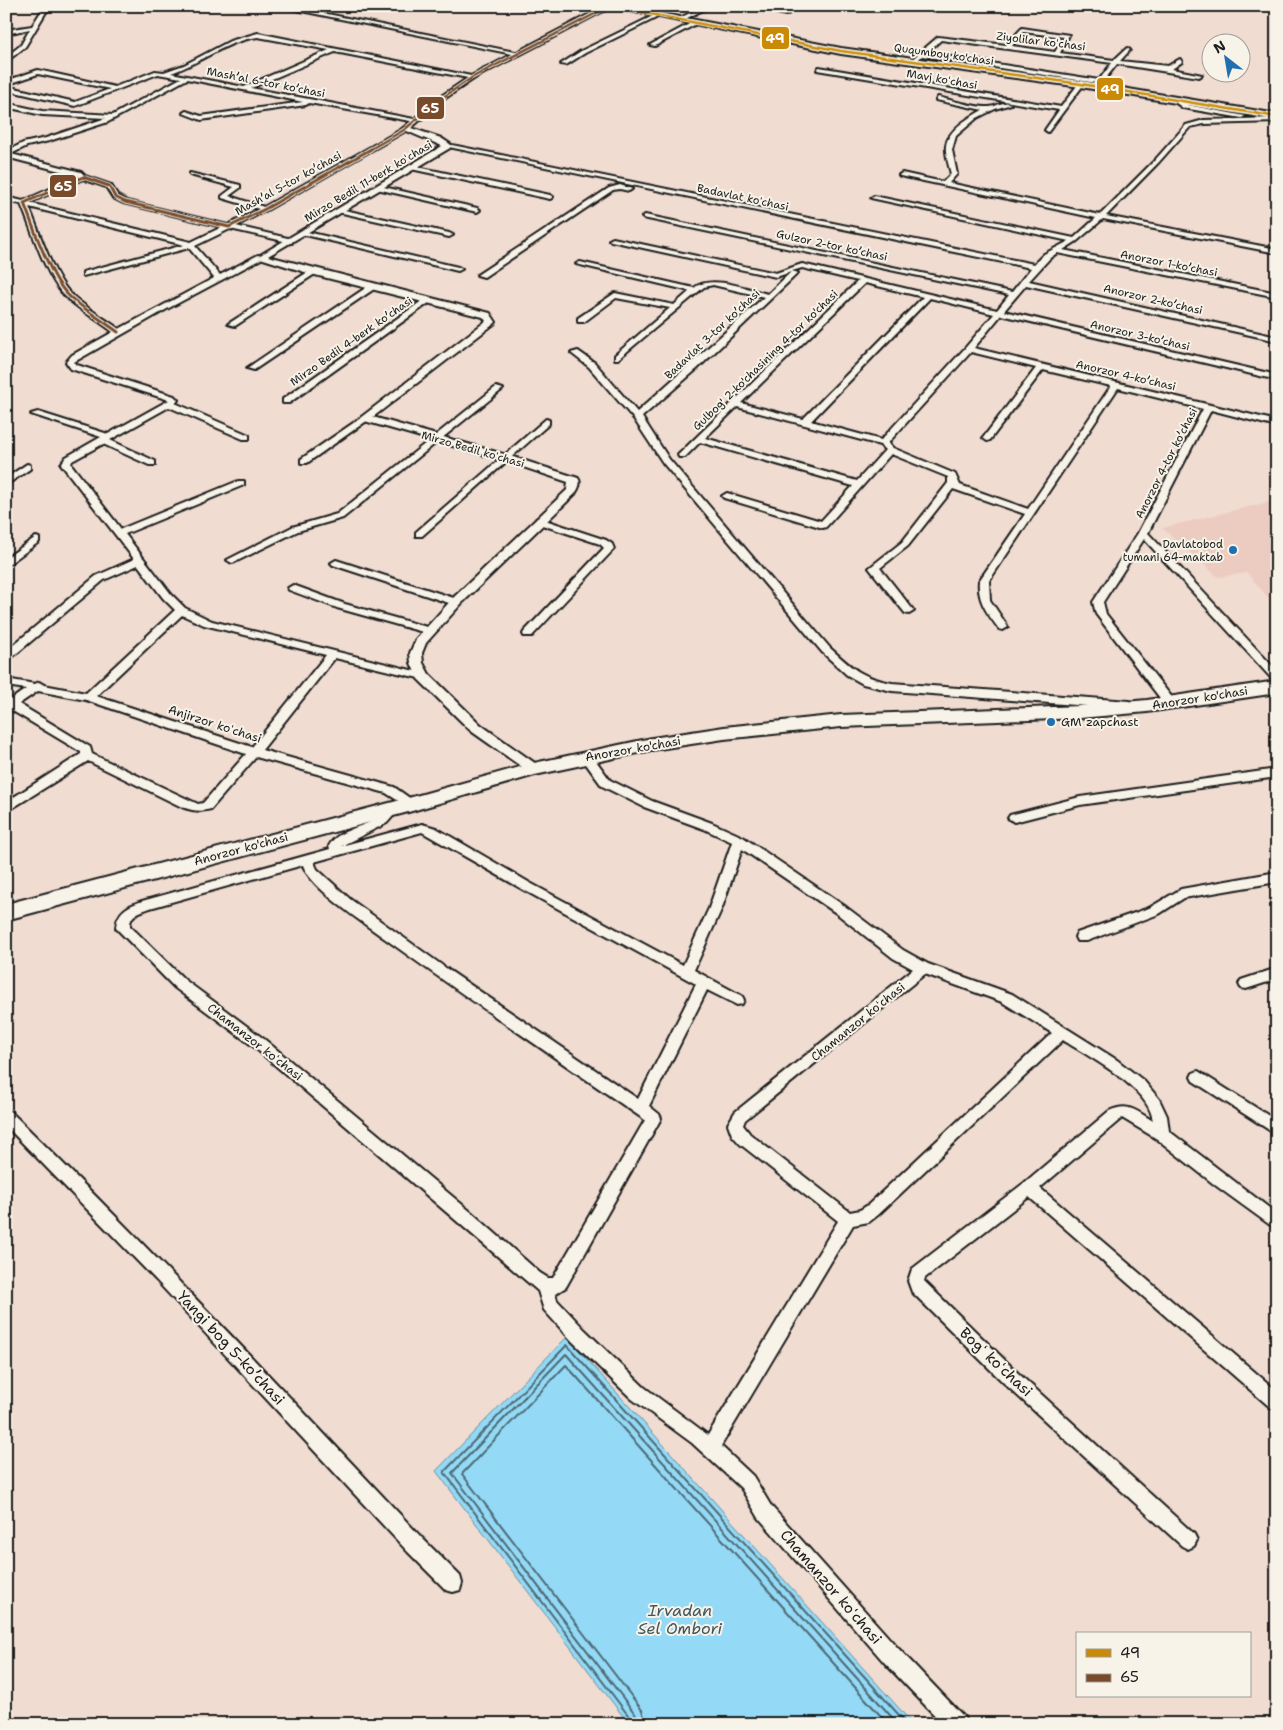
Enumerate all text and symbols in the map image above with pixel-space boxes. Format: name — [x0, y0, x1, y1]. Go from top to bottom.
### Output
line badge: 49 — [761, 26, 790, 50]
text: 49 — [765, 29, 785, 47]
street label: Ziyolilar koʻchasi — [995, 29, 1086, 54]
north arrow — [1200, 32, 1250, 82]
text: N — [1210, 36, 1229, 57]
street label: Ququmboy ko'chasi — [893, 40, 995, 69]
street label: Mashʼal 6-tor koʼchasi — [205, 64, 326, 101]
street label: Mavj koʻchasi — [905, 66, 979, 93]
line badge: 49 — [1096, 77, 1124, 101]
text: 49 — [1100, 80, 1120, 98]
line badge: 65 — [416, 96, 445, 120]
text: 65 — [421, 99, 439, 117]
street label: Mirzo Bedil 11-berk koʻchasi — [301, 137, 435, 226]
street label: Mashʼal 5-tor koʼchasi — [232, 148, 344, 219]
line badge: 65 — [49, 174, 77, 198]
text: 65 — [54, 177, 72, 195]
street label: Badavlat koʻchasi — [696, 180, 790, 215]
street label: Gulzor 2-tor koʼchasi — [775, 226, 889, 265]
street label: Аnorzor 1-koʼchasi — [1119, 247, 1219, 280]
street label: Аnorzor 2-koʼchasi — [1102, 281, 1204, 318]
street label: Badavlat 3-tor koʼchasi — [661, 286, 763, 383]
street label: Gulbog' 2-ko'chasining 4-tor ko'chasi — [690, 287, 841, 434]
street label: Mirzo Bedil 4-berk koʼchasi — [287, 293, 415, 389]
street label: Аnorzor 3-koʼchasi — [1088, 317, 1191, 354]
street label: Аnorzor 4-koʼchasi — [1074, 357, 1177, 394]
street label: Anorzor 4-tor koʼchasi — [1132, 405, 1201, 521]
street label: Mirzo Bedil koʻchasi — [420, 428, 526, 471]
place label: Davlatobod tumani 64-maktab — [1123, 537, 1223, 565]
marker: Davlatobod tumani 64-maktab — [1227, 544, 1239, 556]
street label: Anorzor ko'chasi — [1151, 683, 1249, 713]
street label: Anjirzor koʻchasi — [166, 701, 264, 747]
place label: GM zapchast — [1061, 714, 1138, 730]
marker: GM zapchast — [1045, 716, 1057, 728]
street label: Anorzor ko'chasi — [584, 733, 682, 765]
street label: Anorzor ko'chasi — [192, 829, 290, 869]
street label: Chamanzor koʻchasi — [808, 979, 908, 1065]
street label: Chamanzor koʻchasi — [204, 1000, 306, 1084]
street label: Yangi bog 5-koʼchasi — [173, 1287, 289, 1409]
street label: Bogʻ koʻchasi — [955, 1323, 1037, 1401]
street label: Chamanzor koʻchasi — [776, 1525, 886, 1649]
water label: Irvadan Sel Ombori — [638, 1600, 723, 1639]
legend — [1076, 1632, 1250, 1698]
text: 49 — [1120, 1643, 1140, 1663]
text: 65 — [1120, 1667, 1139, 1687]

